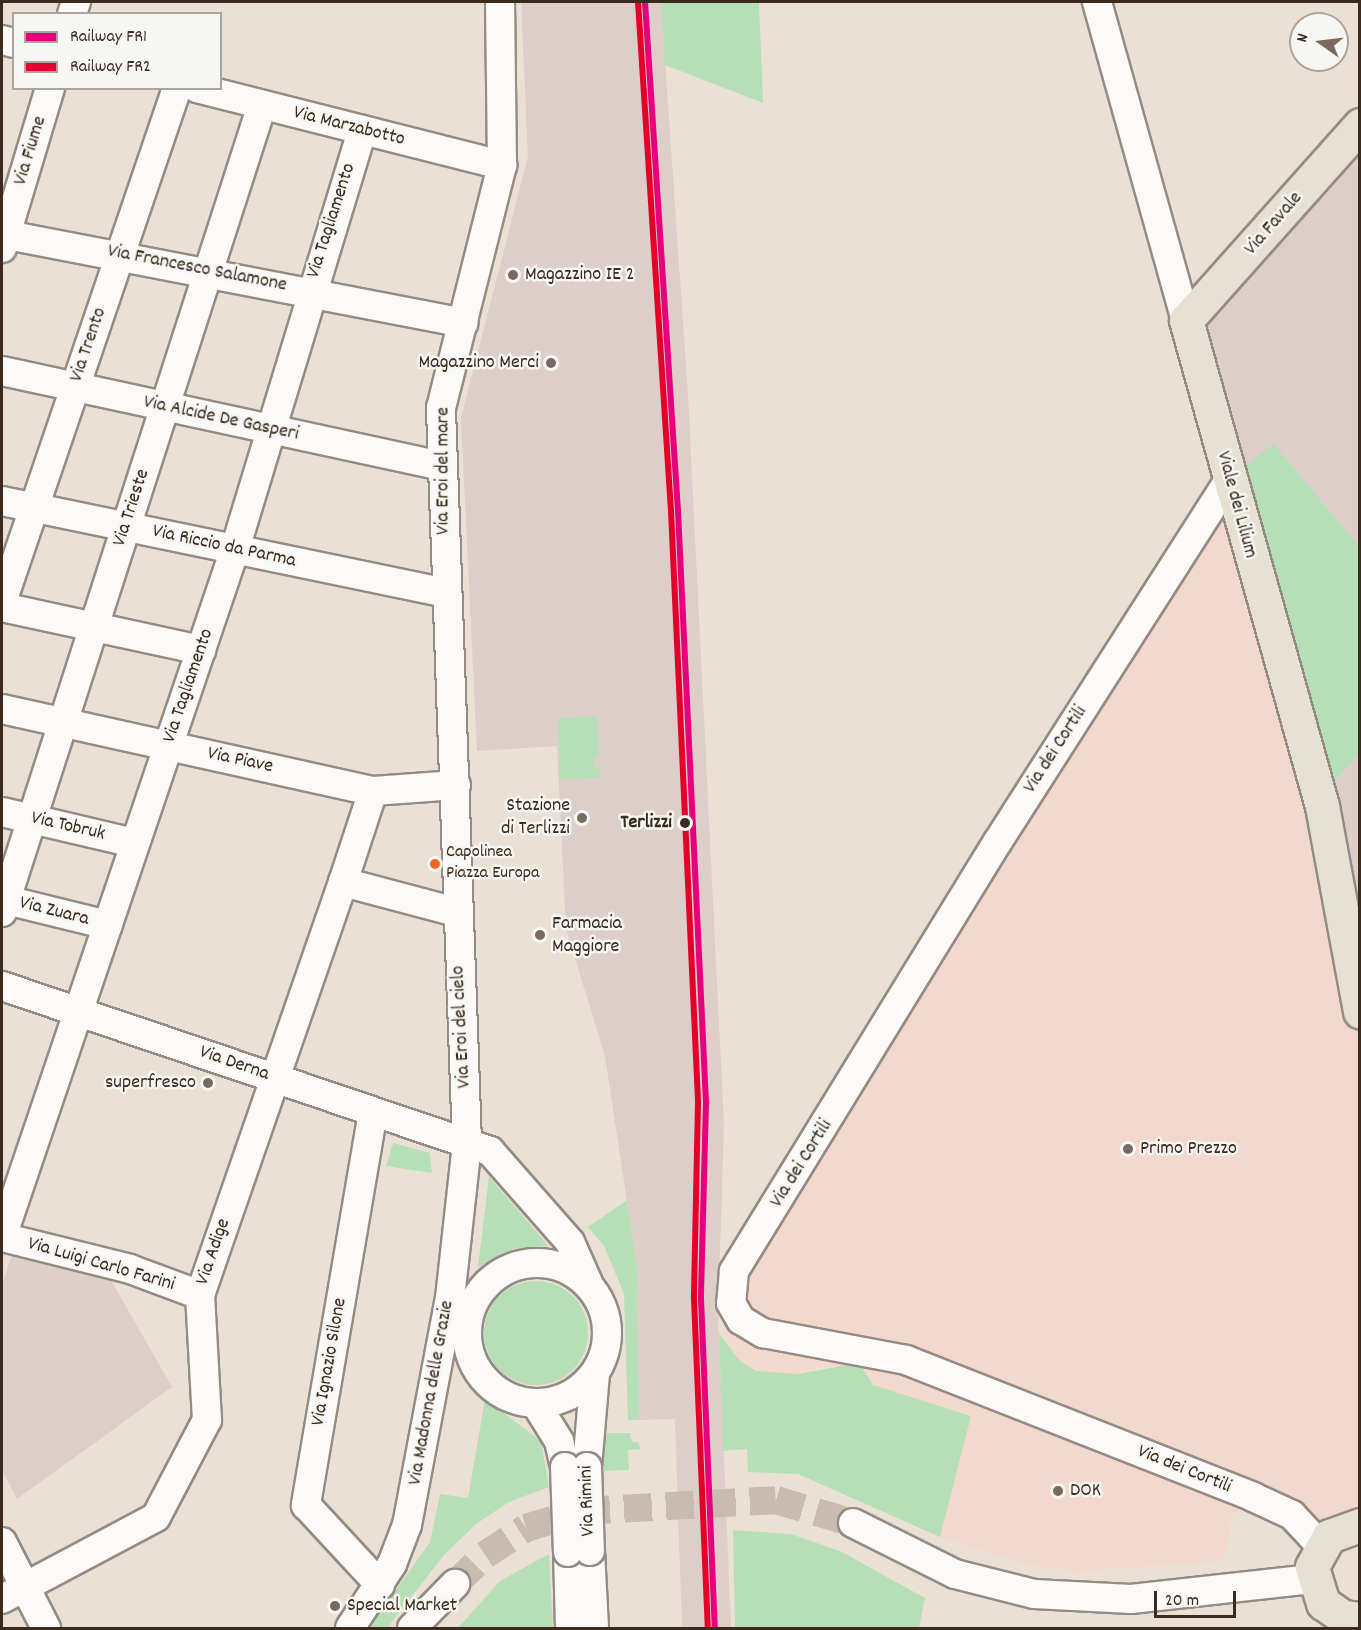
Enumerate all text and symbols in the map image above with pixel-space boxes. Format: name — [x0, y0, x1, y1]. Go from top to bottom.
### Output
legend — [12, 12, 222, 90]
north arrow — [1289, 12, 1349, 72]
text: Railway FR1 — [70, 25, 147, 50]
text: N — [1291, 31, 1315, 45]
text: Railway FR2 — [70, 55, 151, 80]
street label: Via Marzabotto — [291, 102, 407, 152]
street label: Via Fiume — [9, 114, 53, 188]
street label: Via Tagliamento — [302, 161, 362, 281]
street label: Via Favale — [1240, 187, 1308, 261]
street label: Via Francesco Salamone — [105, 240, 289, 298]
place label: Magazzino IE 2 — [525, 263, 634, 287]
marker: Magazzino IE 2 — [506, 268, 520, 282]
street label: Via Trento — [65, 305, 113, 385]
place label: Magazzino Merci — [419, 351, 539, 375]
marker: Magazzino Merci — [544, 356, 558, 370]
street label: Via Alcide De Gasperi — [141, 391, 301, 447]
street label: Via Eroi del mare — [432, 407, 456, 535]
street label: Viale dei Lilium — [1210, 449, 1262, 561]
street label: Via Trieste — [108, 466, 156, 550]
street label: Via Riccio da Parma — [150, 520, 298, 574]
street label: Via Tagliamento — [158, 626, 220, 746]
street label: Via dei Cortili — [1019, 702, 1093, 798]
street label: Via Piave — [205, 742, 275, 780]
place label: Stazione di Terlizzi — [501, 795, 570, 842]
street label: Via Tobruk — [29, 807, 107, 847]
marker: Stazione di Terlizzi — [575, 811, 589, 825]
place label: Terlizzi — [621, 811, 672, 835]
marker: Terlizzi — [676, 814, 694, 832]
place label: Capolinea Piazza Europa — [446, 843, 540, 886]
marker: Capolinea Piazza Europa — [429, 858, 441, 870]
street label: Via Zuara — [17, 892, 91, 932]
place label: Farmacia Maggiore — [552, 912, 622, 959]
marker: Farmacia Maggiore — [533, 928, 547, 942]
street label: Via Eroi del cielo — [447, 965, 477, 1089]
street label: Via Derna — [196, 1041, 272, 1087]
place label: superfresco — [105, 1071, 196, 1095]
marker: superfresco — [201, 1076, 215, 1090]
street label: Via dei Cortili — [766, 1116, 838, 1212]
place label: Primo Prezzo — [1140, 1137, 1237, 1161]
marker: Primo Prezzo — [1121, 1142, 1135, 1156]
street label: Via Adige — [191, 1216, 237, 1288]
street label: Via Luigi Carlo Farini — [25, 1233, 177, 1297]
street label: Via Ignazio Silone — [307, 1296, 353, 1428]
street label: Via Madonna delle Grazie — [404, 1299, 460, 1487]
street label: Via dei Cortili — [1133, 1440, 1235, 1500]
street label: Via Rimini — [575, 1465, 601, 1537]
place label: DOK — [1070, 1479, 1101, 1503]
marker: DOK — [1051, 1484, 1065, 1498]
scale bar — [1157, 1579, 1240, 1617]
text: 20 m — [1165, 1589, 1199, 1614]
place label: Special Market — [347, 1594, 457, 1618]
marker: Special Market — [328, 1599, 342, 1613]

